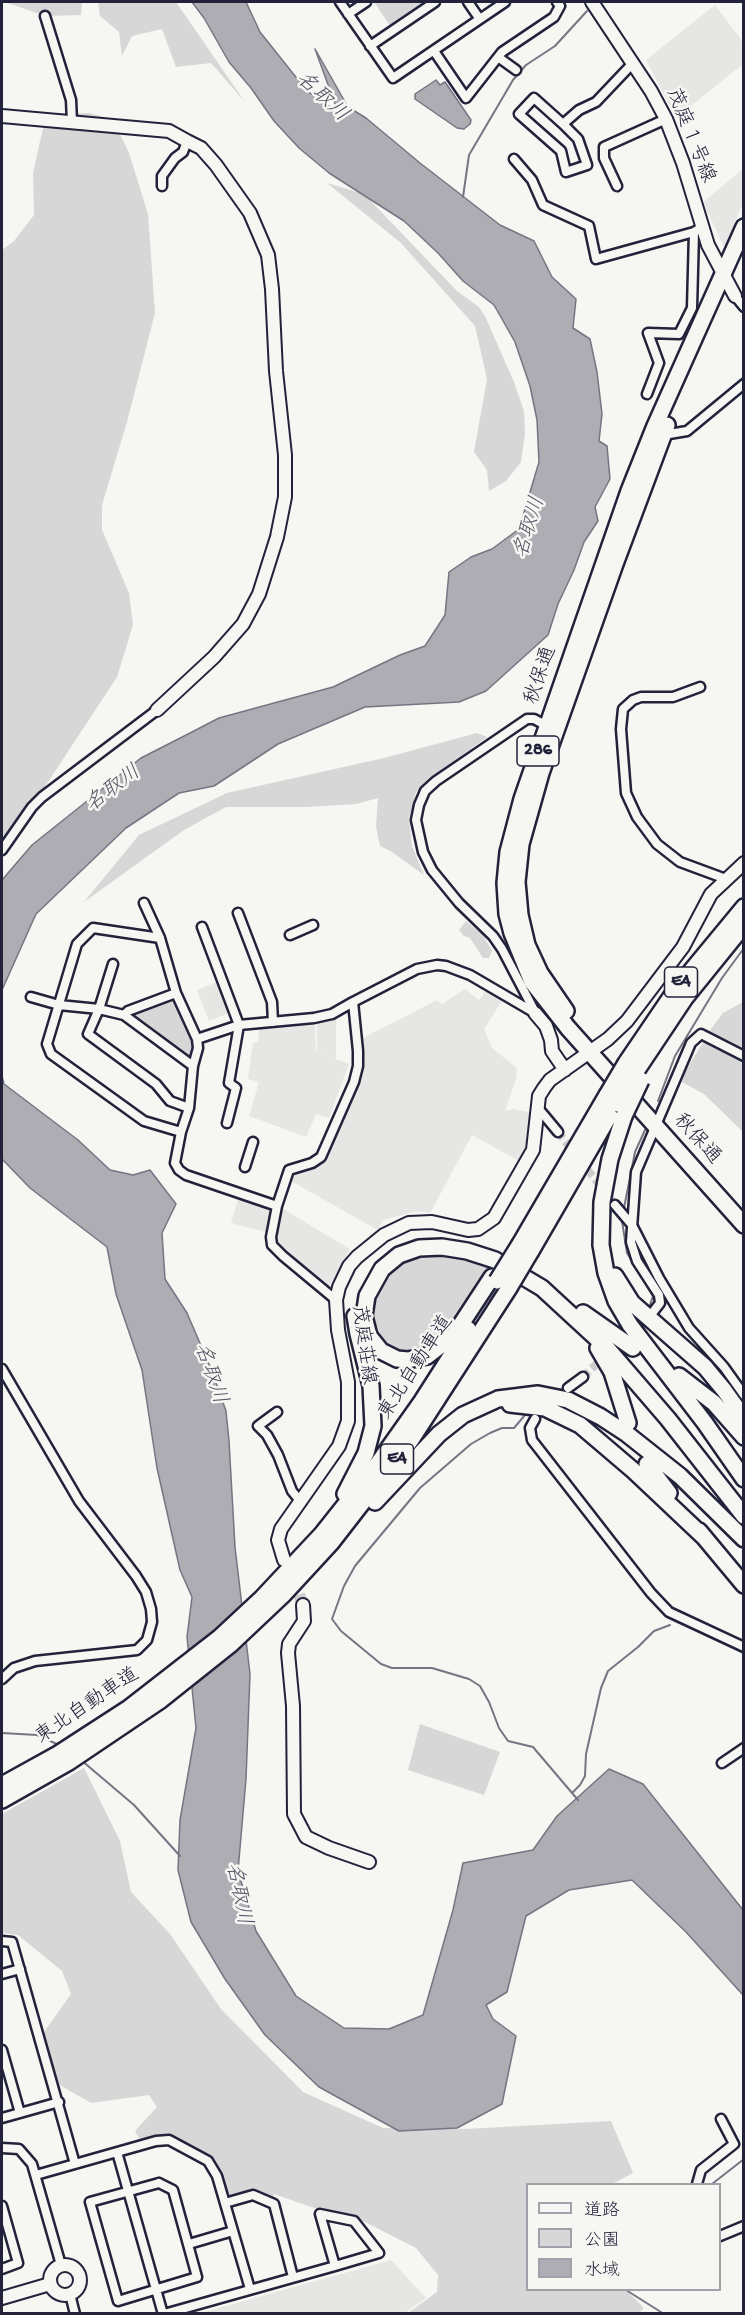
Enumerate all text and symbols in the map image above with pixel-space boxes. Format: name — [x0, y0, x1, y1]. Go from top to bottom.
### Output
water label: 名取川 — [289, 67, 353, 129]
street label: 茂庭１号線 — [659, 85, 719, 187]
water label: 名取川 — [510, 494, 552, 562]
street label: 秋保通 — [521, 644, 563, 708]
road number: 286 — [517, 736, 559, 766]
water label: 名取川 — [81, 761, 147, 819]
road number: E4 — [664, 967, 698, 997]
street label: 秋保通 — [667, 1110, 725, 1170]
street label: 茂庭荘線 — [345, 1304, 379, 1386]
street label: 東北自動車道 — [374, 1311, 460, 1425]
water label: 名取川 — [187, 1340, 231, 1408]
road number: E4 — [380, 1444, 414, 1474]
street label: 東北自動車道 — [32, 1664, 144, 1750]
water label: 名取川 — [219, 1861, 255, 1927]
legend — [526, 2183, 721, 2291]
text: 道路 — [584, 2201, 620, 2222]
text: 公園 — [584, 2231, 620, 2252]
text: 水域 — [584, 2261, 620, 2282]

